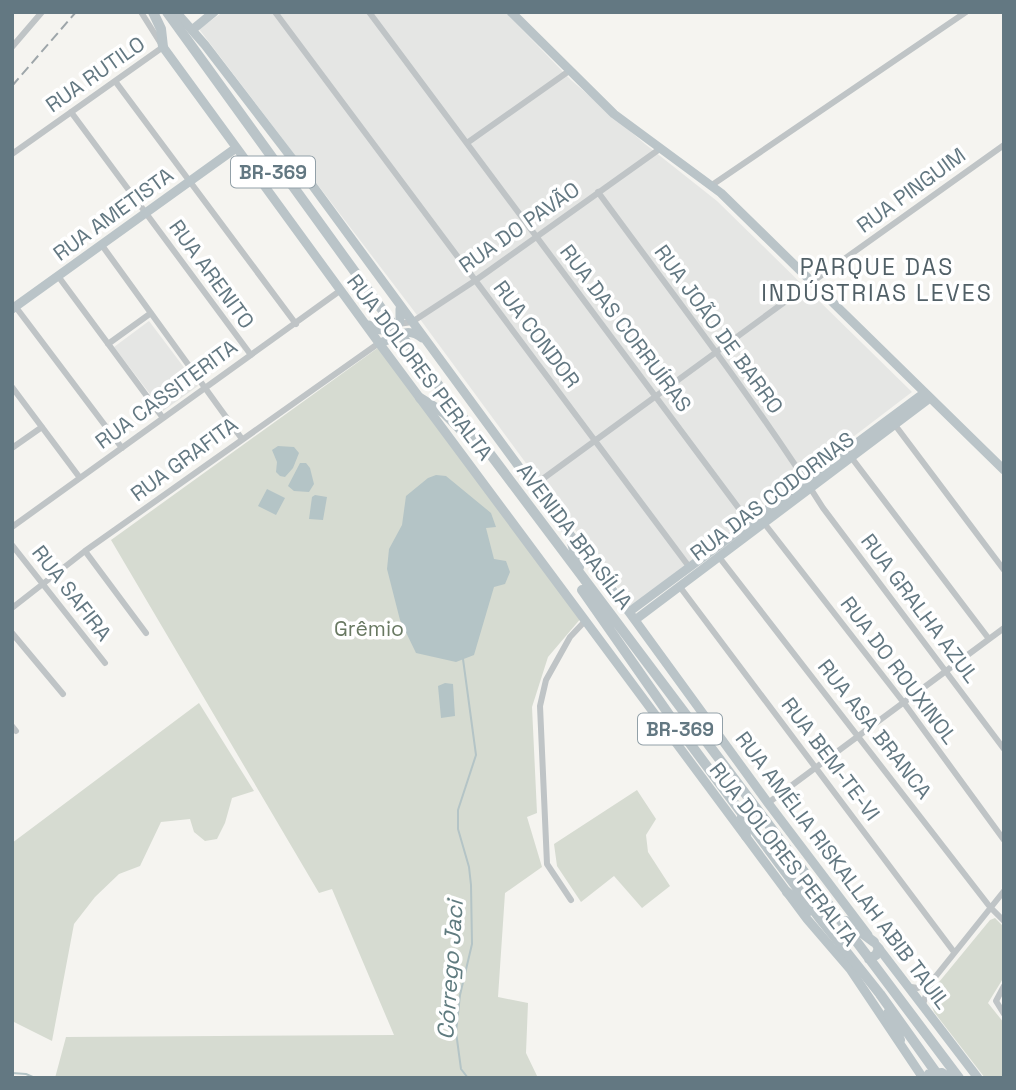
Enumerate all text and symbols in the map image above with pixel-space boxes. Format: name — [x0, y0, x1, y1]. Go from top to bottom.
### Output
street label: RUA RUTILO — [40, 30, 150, 118]
street label: RUA PINGUIM — [851, 141, 971, 239]
road number: BR-369 — [231, 156, 315, 188]
street label: RUA AMETISTA — [48, 161, 178, 267]
street label: RUA DO PAVÃO — [453, 175, 585, 279]
street label: RUA ARENITO — [163, 214, 261, 334]
street label: RUA DAS CORRUÍRAS — [554, 239, 698, 417]
street label: RUA JOÃO DE BARRO — [649, 239, 789, 419]
district label: PARQUE DAS INDÚSTRIAS LEVES — [761, 252, 993, 308]
street label: RUA DOLORES PERALTA — [341, 269, 499, 465]
street label: RUA CONDOR — [488, 275, 586, 393]
street label: RUA CASSITERITA — [90, 333, 242, 455]
street label: RUA GRAFITA — [125, 411, 243, 507]
street label: RUA DAS CODORNAS — [685, 425, 859, 567]
street label: AVENIDA BRASÍLIA — [511, 458, 639, 614]
street label: RUA GRALHA AZUL — [855, 528, 985, 688]
street label: RUA SAFIRA — [26, 540, 118, 646]
street label: RUA DO ROUXINOL — [835, 591, 963, 749]
park label: Grêmio — [334, 615, 404, 642]
street label: RUA ASA BRANCA — [812, 654, 938, 804]
street label: RUA BEM-TE-VI — [776, 692, 886, 826]
road number: BR-369 — [638, 714, 722, 744]
street label: RUA AMÉLIA RISKALLAH ABIB TAUIL — [730, 726, 956, 1014]
street label: RUA DOLORES PERALTA — [704, 757, 864, 951]
water label: Córrego Jaci — [430, 897, 470, 1041]

